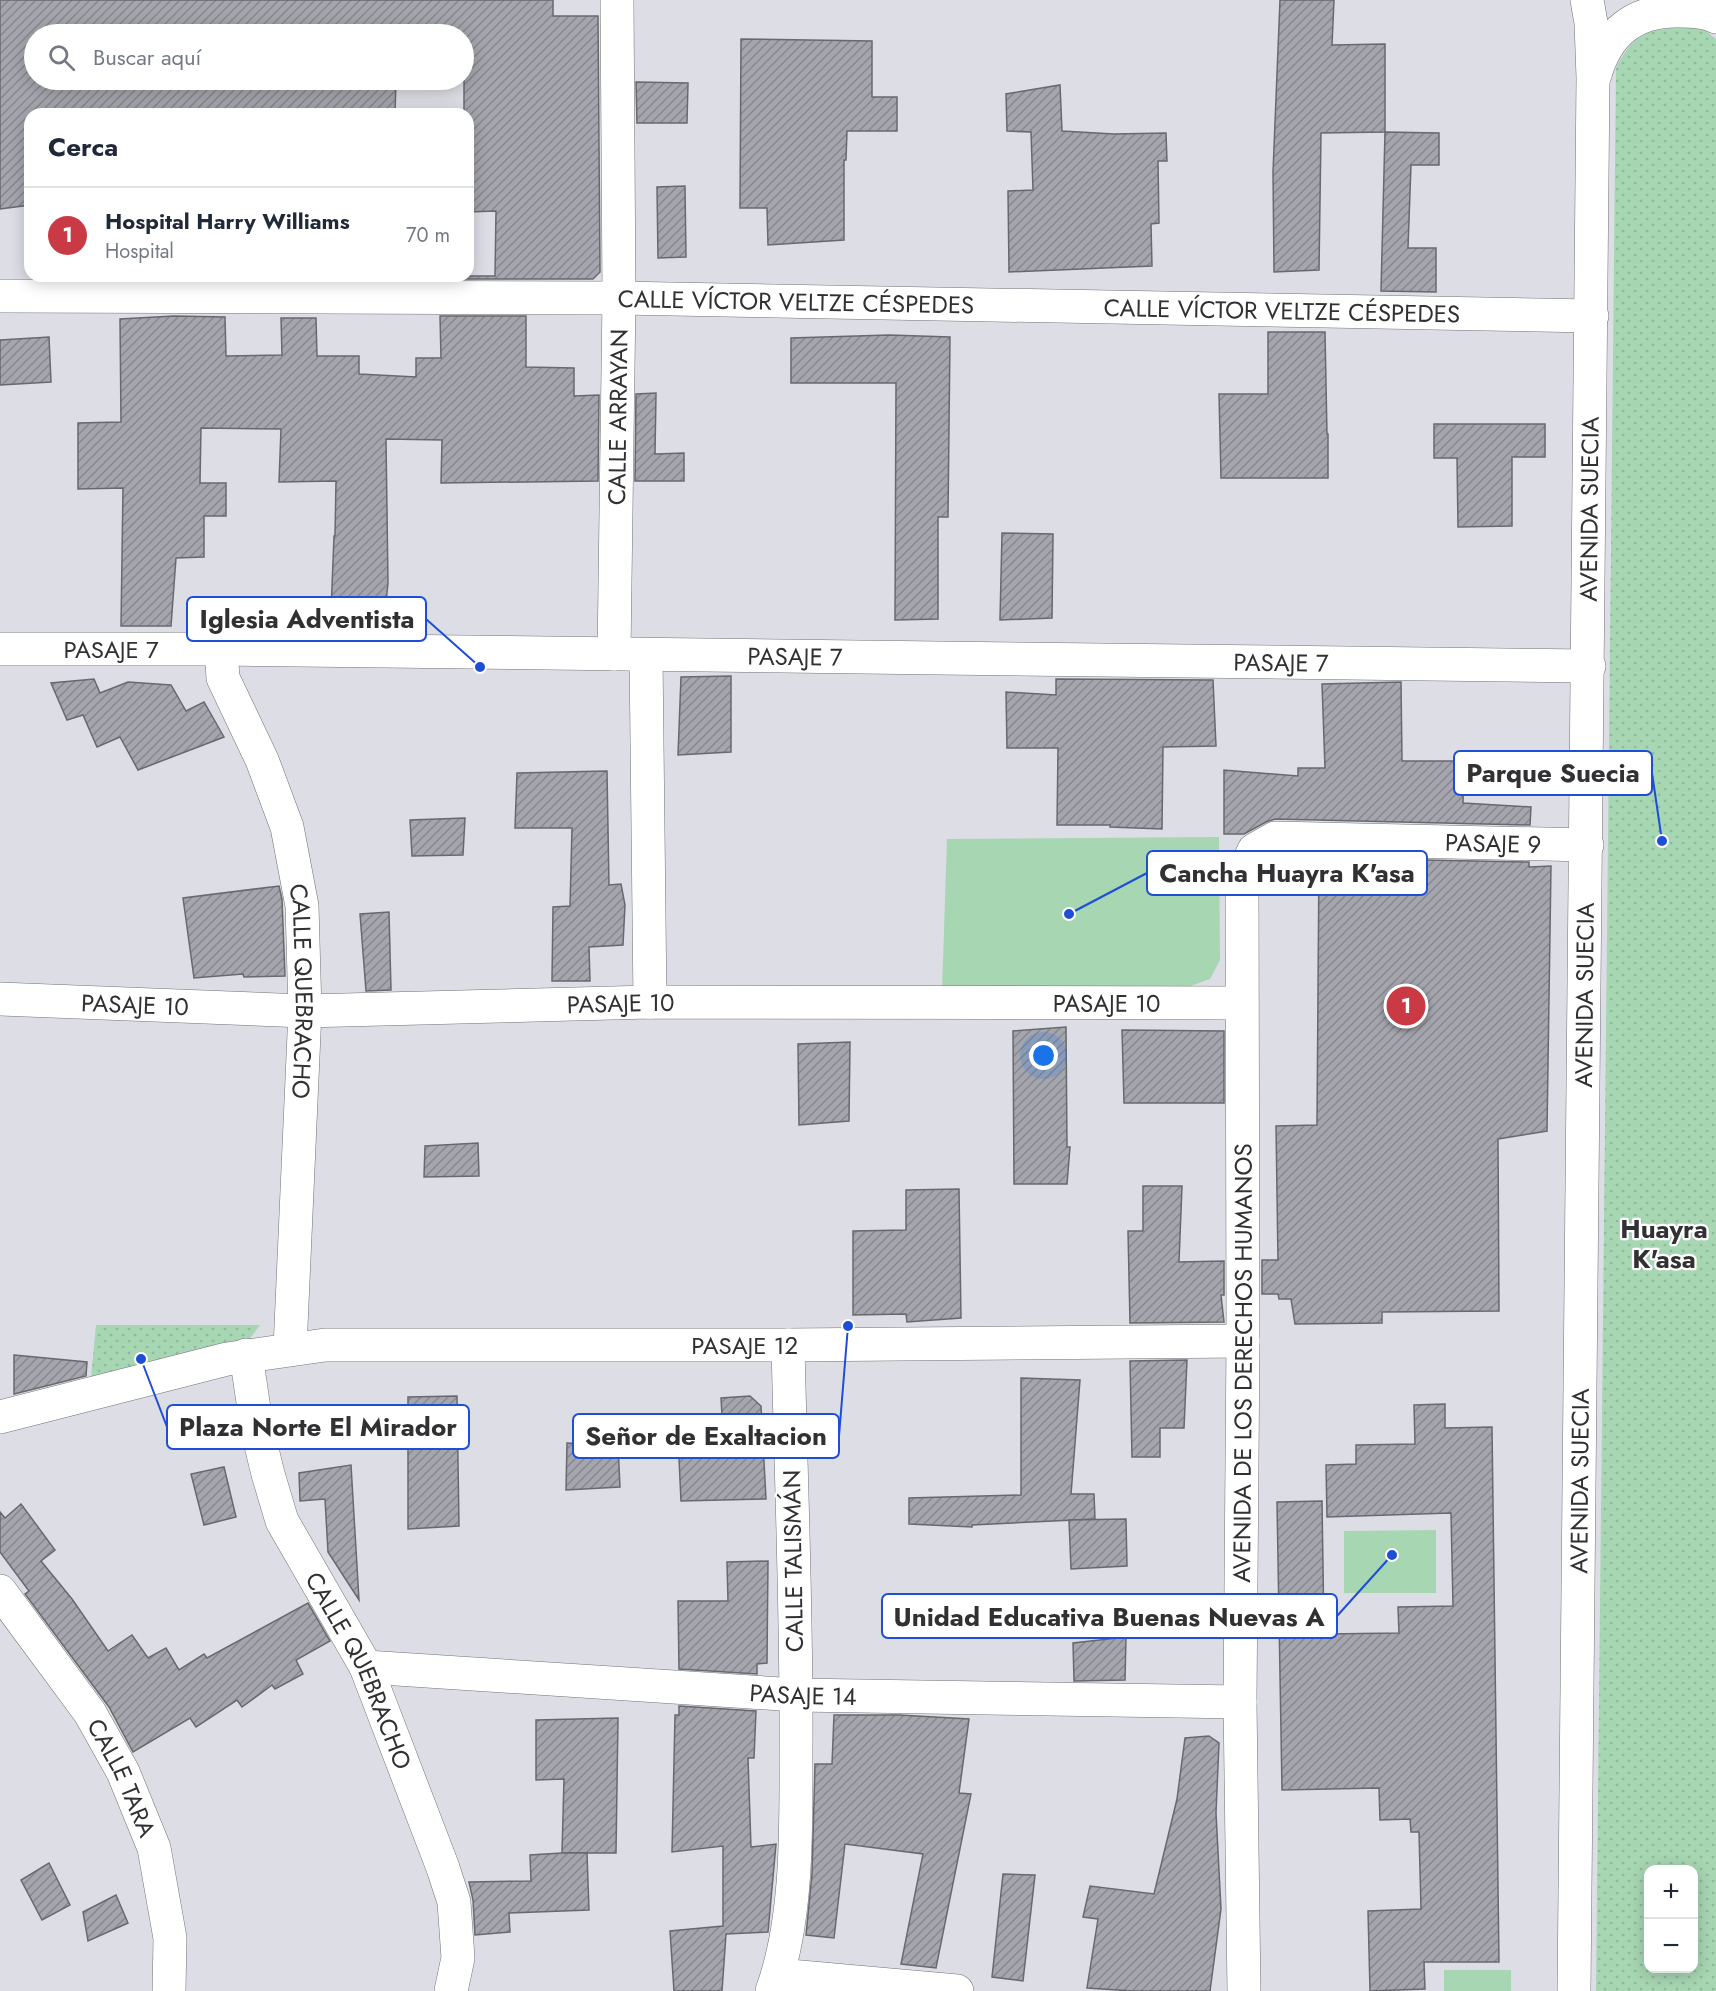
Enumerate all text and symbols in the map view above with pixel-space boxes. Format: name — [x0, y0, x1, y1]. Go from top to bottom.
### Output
search box — [24, 24, 474, 90]
icon: search — [45, 41, 78, 74]
text: Buscar aquí — [93, 41, 201, 73]
text: Cerca — [48, 128, 118, 166]
text: Hospital Harry Williams — [105, 205, 350, 237]
text: 1 — [62, 221, 73, 250]
text: 70 m — [406, 221, 450, 250]
text: Hospital — [105, 237, 174, 266]
street label: CALLE VÍCTOR VELTZE CÉSPEDES — [617, 280, 974, 322]
street label: CALLE VÍCTOR VELTZE CÉSPEDES — [1103, 289, 1460, 331]
street label: CALLE ARRAYAN — [599, 329, 636, 505]
street label: AVENIDA SUECIA — [1570, 416, 1607, 602]
callout: Iglesia Adventista — [187, 597, 426, 641]
text: Iglesia Adventista — [200, 600, 414, 638]
street label: PASAJE 7 — [63, 632, 159, 667]
street label: PASAJE 7 — [747, 638, 843, 674]
street label: PASAJE 7 — [1233, 644, 1329, 680]
callout: Parque Suecia — [1454, 751, 1652, 795]
text: Parque Suecia — [1466, 754, 1640, 792]
street label: PASAJE 9 — [1445, 824, 1542, 861]
callout: Cancha Huayra K'asa — [1147, 851, 1427, 895]
text: Cancha Huayra K'asa — [1159, 854, 1415, 892]
street label: CALLE QUEBRACHO — [281, 880, 323, 1100]
street label: AVENIDA SUECIA — [1565, 902, 1602, 1088]
street label: PASAJE 10 — [566, 984, 675, 1022]
pin: 1 — [1386, 984, 1426, 1028]
street label: PASAJE 10 — [80, 985, 189, 1024]
street label: PASAJE 10 — [1053, 985, 1161, 1020]
your location — [1029, 1041, 1058, 1070]
street label: AVENIDA DE LOS DERECHOS HUMANOS — [1223, 1143, 1261, 1583]
district label: Huayra K'asa — [1620, 1210, 1708, 1278]
street label: PASAJE 12 — [691, 1327, 798, 1363]
street label: AVENIDA SUECIA — [1561, 1388, 1597, 1574]
callout: Plaza Norte El Mirador — [167, 1405, 469, 1449]
text: Plaza Norte El Mirador — [179, 1408, 457, 1446]
callout: Señor de Exaltacion — [573, 1414, 839, 1458]
text: Señor de Exaltacion — [585, 1417, 827, 1455]
street label: CALLE TALISMÁN — [774, 1470, 812, 1652]
street label: CALLE QUEBRACHO — [297, 1565, 421, 1774]
callout: Unidad Educativa Buenas Nuevas A — [882, 1594, 1337, 1638]
text: Unidad Educativa Buenas Nuevas A — [893, 1598, 1325, 1636]
street label: PASAJE 14 — [748, 1674, 857, 1713]
street label: CALLE TARA — [79, 1712, 165, 1842]
map controls — [1644, 1865, 1698, 1973]
button: + — [1644, 1865, 1698, 1919]
button: − — [1644, 1919, 1698, 1973]

